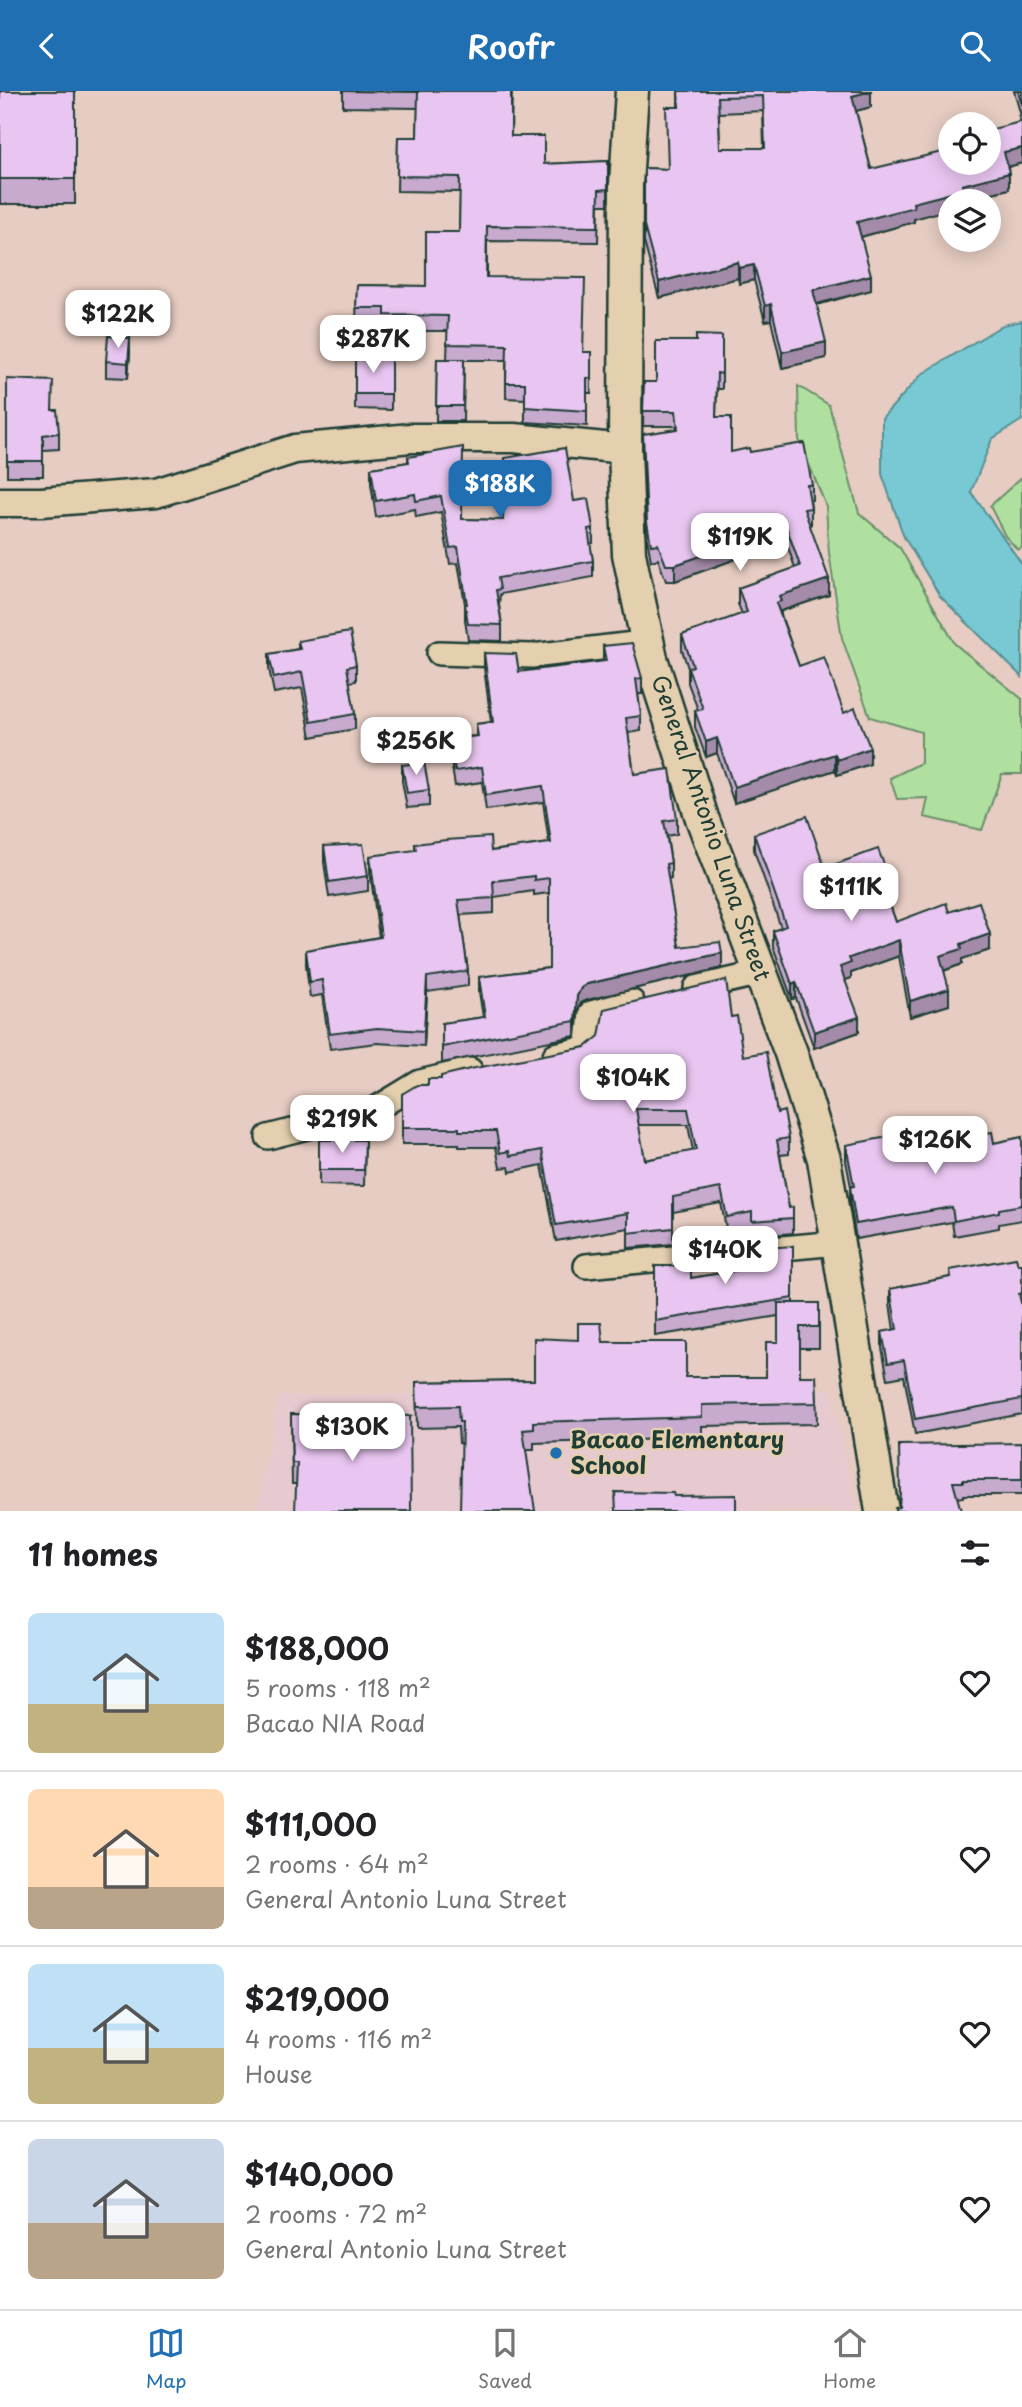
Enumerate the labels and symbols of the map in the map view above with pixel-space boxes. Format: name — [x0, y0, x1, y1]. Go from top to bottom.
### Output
pin: $122K — [69, 291, 167, 350]
pin: $287K — [324, 315, 422, 375]
pin: $188K — [451, 461, 549, 520]
pin: $119K — [691, 513, 789, 573]
street label: General Antonio Luna Street — [644, 670, 781, 985]
pin: $256K — [367, 717, 465, 777]
pin: $111K — [802, 863, 900, 923]
pin: $104K — [584, 1055, 682, 1114]
pin: $219K — [293, 1095, 391, 1155]
pin: $126K — [886, 1117, 984, 1176]
pin: $140K — [676, 1227, 774, 1286]
pin: $130K — [303, 1403, 401, 1463]
place label: Bacao Elementary School — [570, 1421, 784, 1482]
marker: Bacao Elementary School — [548, 1445, 564, 1461]

